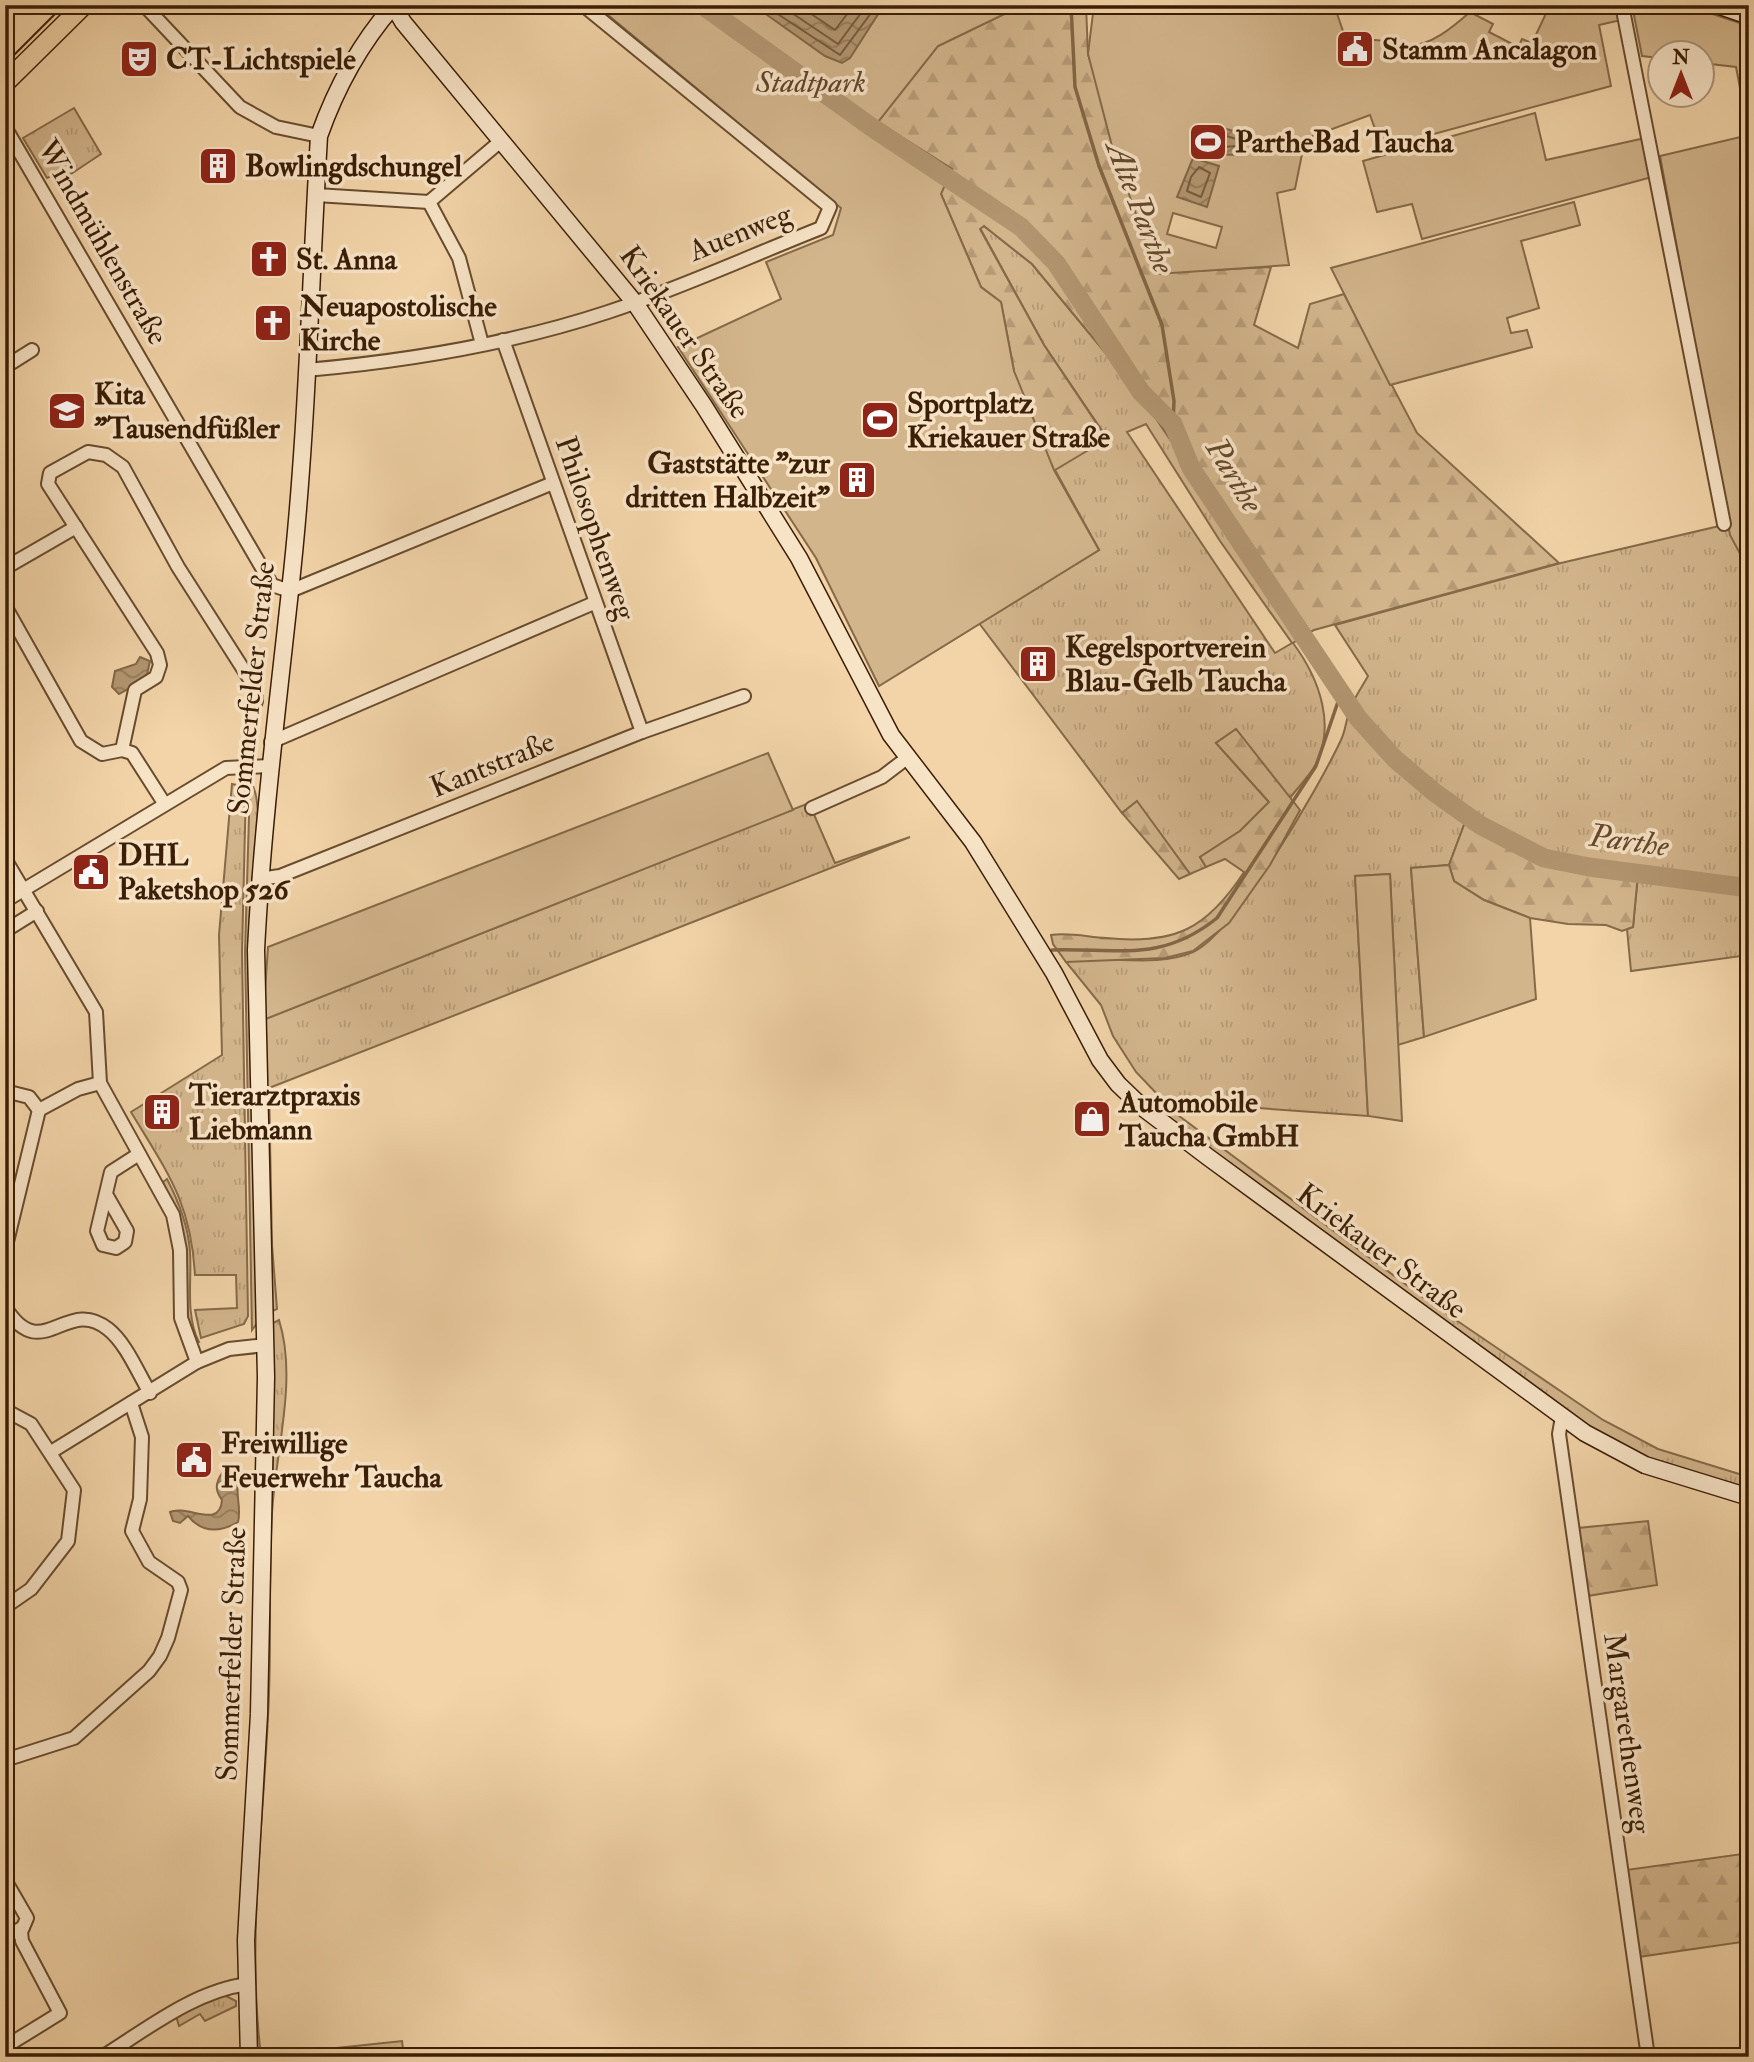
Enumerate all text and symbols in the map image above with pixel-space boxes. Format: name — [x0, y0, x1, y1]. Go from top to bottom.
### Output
public building icon: Stamm Ancalagon — [1334, 28, 1376, 70]
place label: Stamm Ancalagon — [1382, 31, 1598, 68]
theatre icon: CT-Lichtspiele — [118, 38, 160, 80]
north arrow — [1646, 38, 1716, 108]
place label: CT-Lichtspiele — [166, 41, 356, 78]
text: N — [1671, 46, 1690, 70]
park label: Stadtpark — [755, 64, 866, 101]
sports icon: PartheBad Taucha — [1187, 121, 1229, 163]
place label: PartheBad Taucha — [1235, 124, 1455, 161]
street label: Windmühlenstraße — [28, 132, 176, 351]
water label: Alte Parthe — [1095, 133, 1184, 280]
building icon: Bowlingdschungel — [197, 145, 239, 187]
place label: Bowlingdschungel — [245, 148, 462, 185]
street label: Auenweg — [682, 195, 798, 270]
church icon: St. Anna — [248, 238, 290, 280]
street label: Kriekauer Straße — [611, 238, 758, 426]
place label: St. Anna — [296, 241, 399, 278]
place label: Neuapostolische Kirche — [299, 288, 497, 359]
church icon: Neuapostolische Kirche — [252, 302, 294, 344]
place label: Kita "Tausendfüßler — [94, 376, 280, 447]
place label: Sportplatz Kriekauer Straße — [907, 385, 1111, 456]
school or university icon: Kita "Tausendfüßler — [46, 390, 88, 432]
sports icon: Sportplatz Kriekauer Straße — [859, 399, 901, 441]
water label: Parthe — [1196, 430, 1272, 520]
street label: Philosophenweg — [547, 431, 645, 626]
place label: Gaststätte "zur dritten Halbzeit" — [626, 445, 831, 516]
building icon: Gaststätte "zur dritten Halbzeit" — [836, 459, 878, 501]
street label: Sommerfelder Straße — [220, 560, 283, 816]
place label: Kegelsportverein Blau-Gelb Taucha — [1065, 629, 1288, 700]
building icon: Kegelsportverein Blau-Gelb Taucha — [1017, 643, 1059, 685]
street label: Kantstraße — [425, 723, 560, 806]
water label: Parthe — [1586, 815, 1672, 866]
place label: DHL Paketshop 526 — [118, 837, 290, 908]
public building icon: DHL Paketshop 526 — [70, 851, 112, 893]
place label: Tierarztpraxis Liebmann — [188, 1077, 360, 1148]
place label: Automobile Taucha GmbH — [1117, 1084, 1299, 1155]
building icon: Tierarztpraxis Liebmann — [141, 1091, 183, 1133]
shop icon: Automobile Taucha GmbH — [1071, 1098, 1113, 1140]
street label: Kriekauer Straße — [1289, 1175, 1474, 1327]
place label: Freiwillige Feuerwehr Taucha — [221, 1425, 444, 1496]
public building icon: Freiwillige Feuerwehr Taucha — [173, 1439, 215, 1481]
street label: Sommerfelder Straße — [209, 1526, 254, 1782]
street label: Margarethenweg — [1595, 1631, 1660, 1837]

